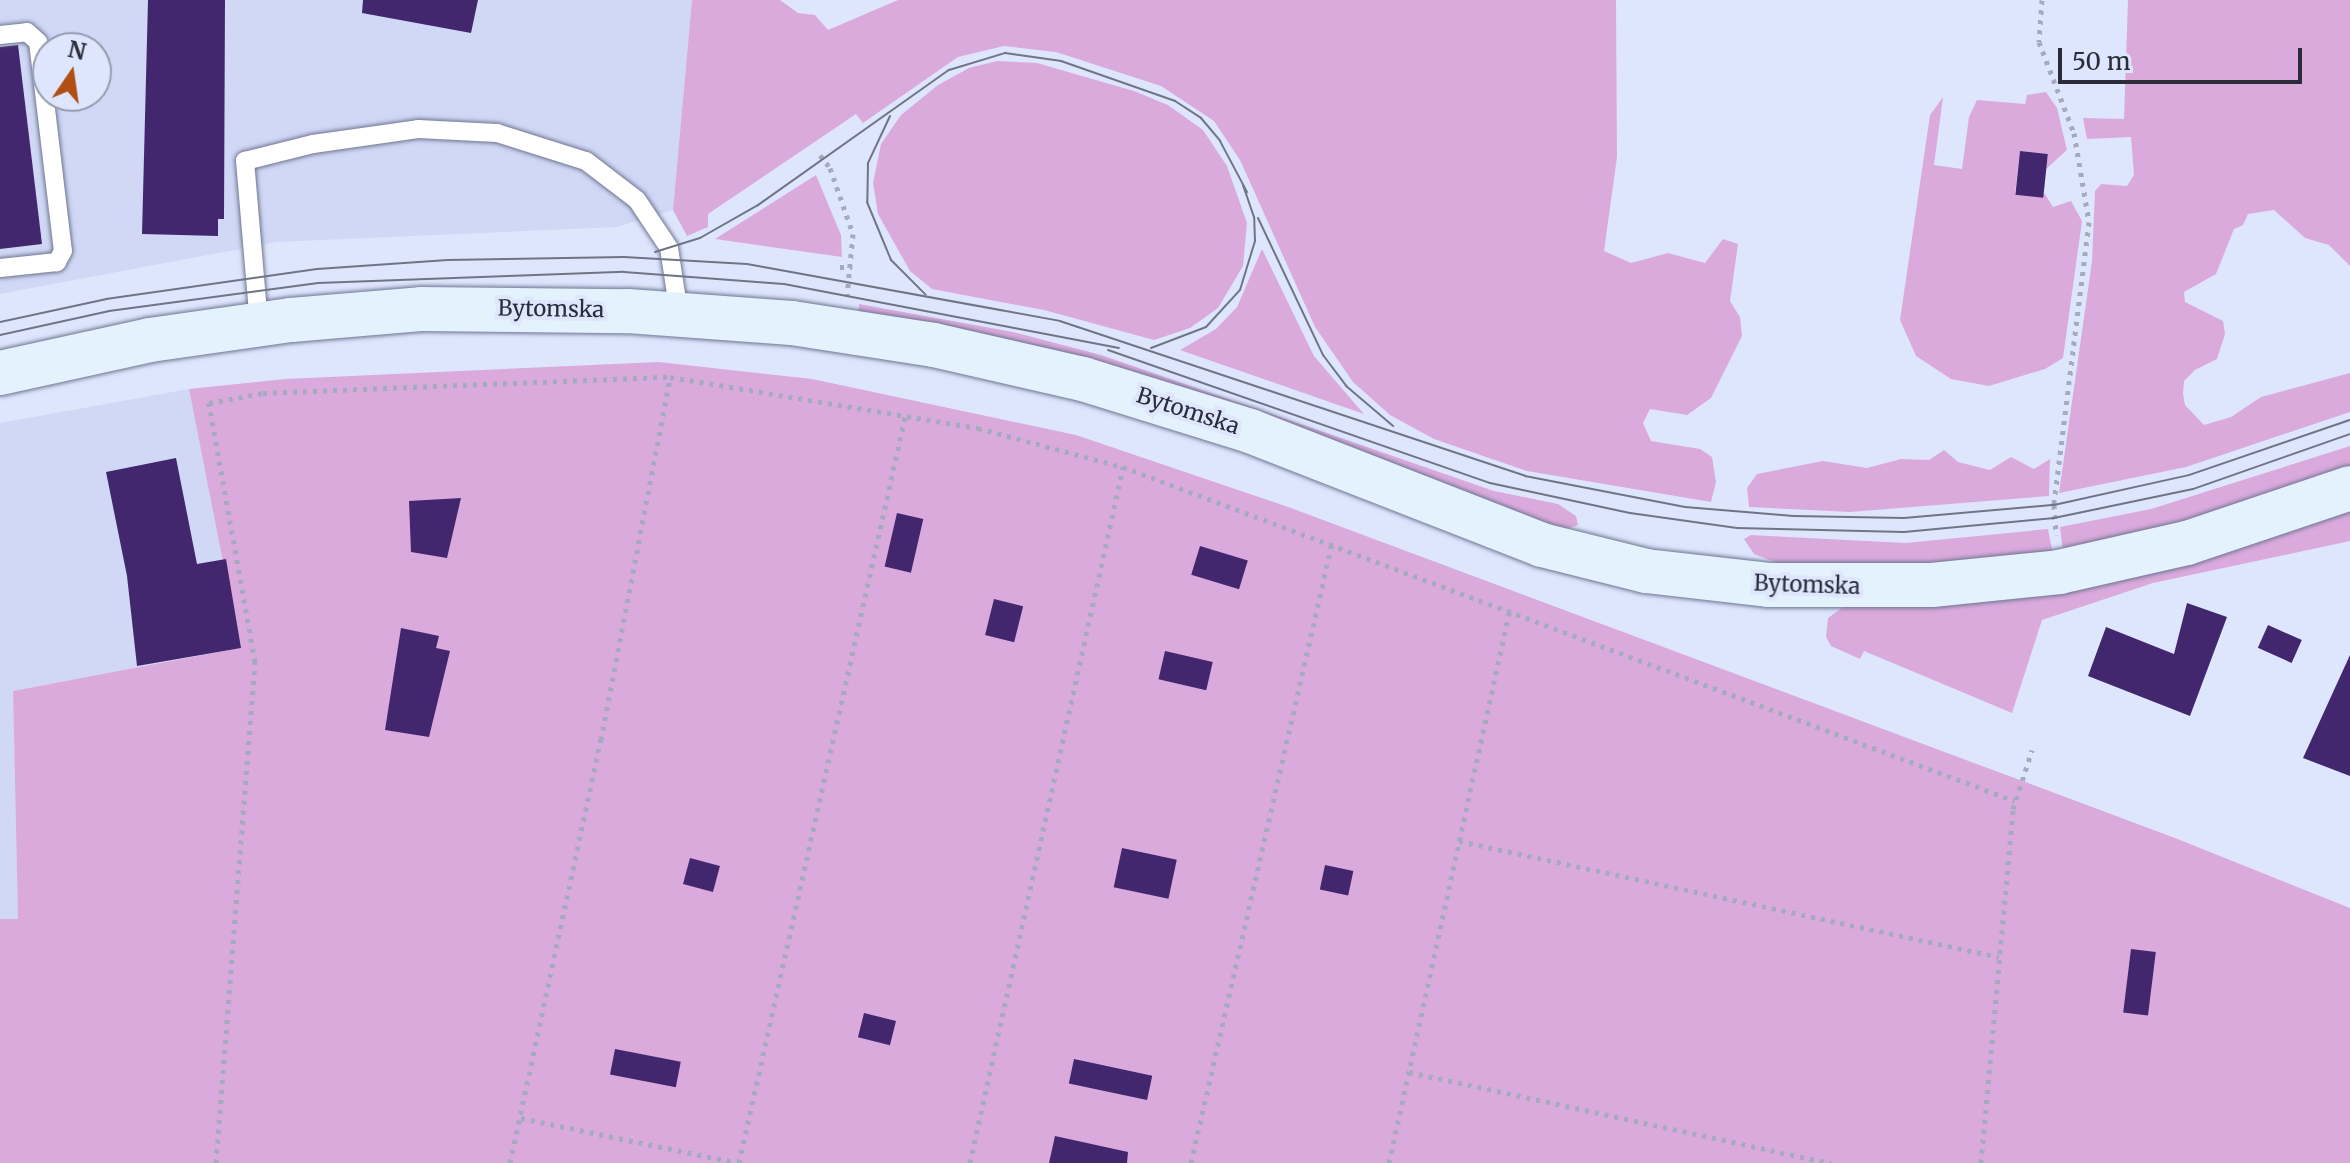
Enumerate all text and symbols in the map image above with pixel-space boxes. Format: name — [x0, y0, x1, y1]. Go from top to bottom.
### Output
north arrow — [32, 32, 112, 112]
scale bar — [2062, 32, 2306, 82]
text: N — [65, 35, 89, 66]
text: 50 m — [2072, 46, 2131, 77]
street label: Bytomska — [497, 295, 605, 323]
street label: Bytomska — [1133, 382, 1243, 440]
street label: Bytomska — [1753, 570, 1861, 600]

